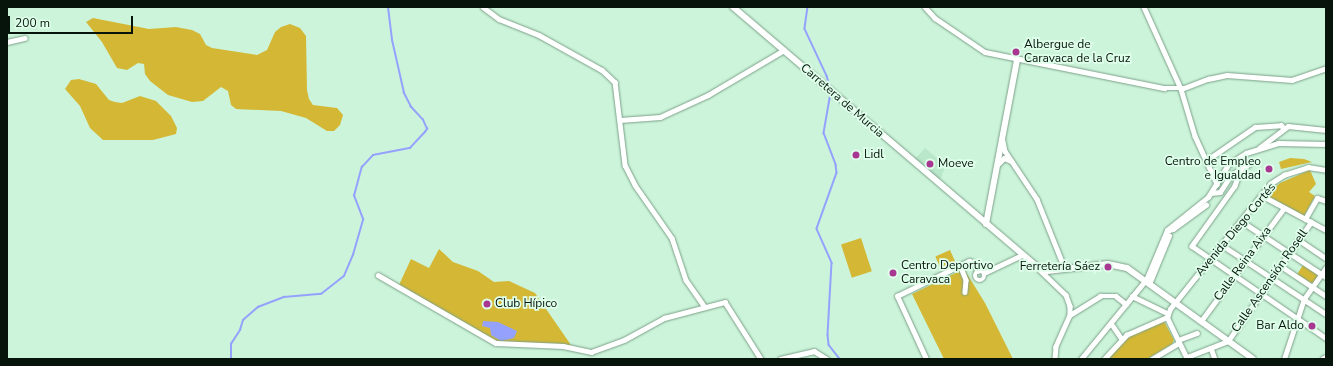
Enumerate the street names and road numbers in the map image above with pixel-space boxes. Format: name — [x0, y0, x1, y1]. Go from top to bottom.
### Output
street label: Carretera de Murcia — [797, 61, 887, 141]
street label: Avenida Diego Cortés — [1193, 181, 1279, 279]
street label: Calle Reina Aixa — [1211, 224, 1275, 304]
street label: Calle Ascensión Rosell — [1229, 227, 1311, 335]

